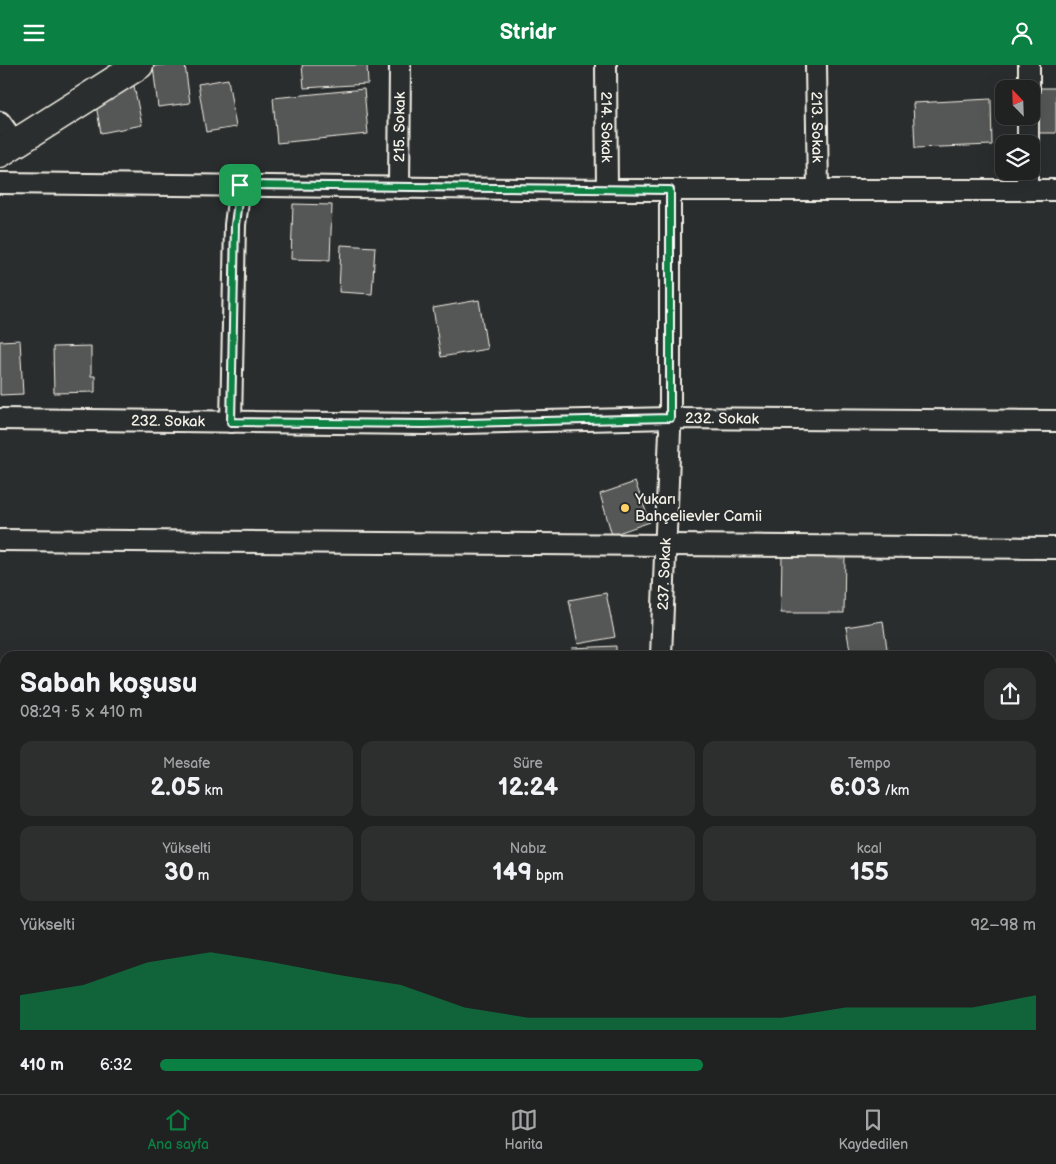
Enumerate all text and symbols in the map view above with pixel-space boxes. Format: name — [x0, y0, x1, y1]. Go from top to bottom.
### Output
icon: menu — [20, 19, 48, 47]
text: Stridr — [500, 19, 556, 46]
icon: person — [1008, 19, 1036, 47]
north arrow — [995, 80, 1040, 125]
map controls — [995, 80, 1040, 180]
street label: 215. Sokak — [390, 91, 410, 162]
street label: 214. Sokak — [596, 91, 616, 163]
street label: 213. Sokak — [806, 91, 827, 163]
button: layers — [995, 135, 1040, 180]
pin — [219, 164, 261, 206]
icon: arrive — [226, 171, 254, 199]
street label: 232. Sokak — [685, 409, 760, 429]
street label: 232. Sokak — [131, 412, 206, 431]
place label: Yukarı Bahçelievler Camii — [634, 490, 762, 526]
marker: Yukarı Bahçelievler Camii — [619, 502, 631, 514]
street label: 237. Sokak — [654, 537, 676, 611]
text: Sabah koşusu — [20, 667, 198, 700]
button: share — [984, 668, 1036, 720]
text: 08:29 · 5 × 410 m — [20, 703, 142, 722]
text: Mesafe — [163, 755, 210, 772]
text: Süre — [513, 755, 543, 772]
text: Tempo — [848, 755, 891, 772]
text: 2.05 — [150, 772, 201, 803]
text: 12:24 — [498, 772, 558, 803]
text: 6:03 — [829, 772, 881, 803]
text: km — [201, 782, 223, 799]
text: /km — [881, 782, 909, 799]
text: Yükselti — [163, 840, 211, 857]
text: Nabız — [510, 840, 546, 857]
text: kcal — [857, 840, 882, 857]
text: 30 — [164, 857, 194, 888]
text: 149 — [492, 857, 532, 888]
text: 155 — [850, 857, 889, 888]
text: m — [194, 867, 209, 884]
text: bpm — [532, 867, 564, 884]
text: Yükselti — [20, 916, 75, 935]
text: 92–98 m — [971, 916, 1036, 935]
text: 410 m — [20, 1056, 64, 1075]
text: 6:32 — [100, 1056, 132, 1075]
tab: Ana sayfa — [148, 1106, 209, 1153]
tab: Harita — [505, 1106, 543, 1153]
tab: Kaydedilen — [839, 1106, 908, 1153]

